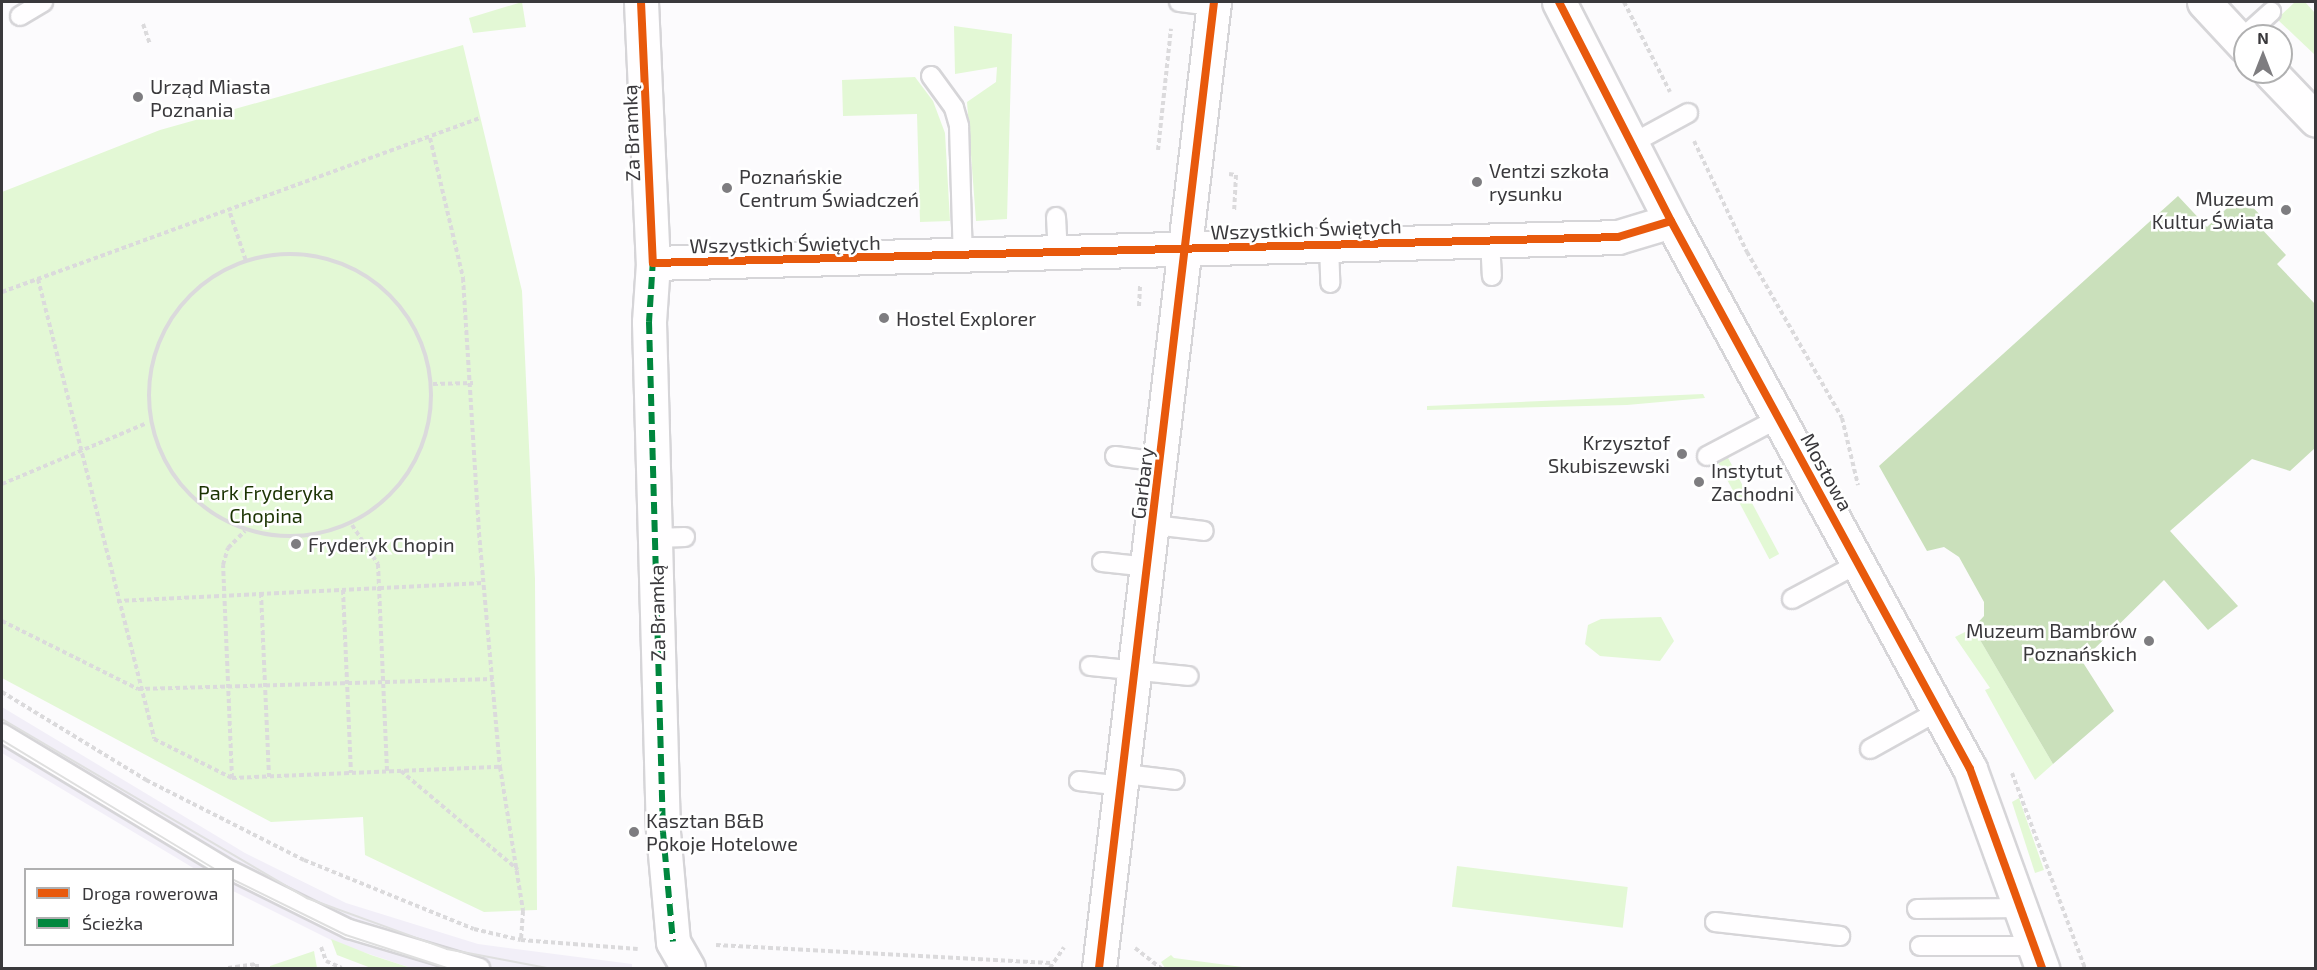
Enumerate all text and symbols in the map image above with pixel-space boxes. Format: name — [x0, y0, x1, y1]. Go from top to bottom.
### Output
north arrow — [2233, 24, 2293, 84]
text: N — [2257, 28, 2269, 47]
place label: Urząd Miasta Poznania — [150, 74, 271, 121]
street label: Za Bramką — [617, 84, 645, 182]
marker: Urząd Miasta Poznania — [131, 90, 145, 104]
place label: Ventzi szkoła rysunku — [1489, 158, 1609, 205]
place label: Poznańskie Centrum Świadczeń — [739, 164, 919, 211]
marker: Ventzi szkoła rysunku — [1470, 175, 1484, 189]
marker: Poznańskie Centrum Świadczeń — [720, 181, 734, 195]
place label: Muzeum Kultur Świata — [2151, 186, 2274, 233]
marker: Muzeum Kultur Świata — [2279, 203, 2293, 217]
street label: Wszystkich Świętych — [1210, 214, 1402, 244]
street label: Wszystkich Świętych — [689, 230, 881, 258]
place label: Hostel Explorer — [896, 306, 1037, 330]
marker: Hostel Explorer — [877, 311, 891, 325]
street label: Mostowa — [1796, 429, 1858, 515]
place label: Krzysztof Skubiszewski — [1548, 430, 1670, 477]
street label: Garbary — [1126, 446, 1158, 520]
marker: Krzysztof Skubiszewski — [1675, 447, 1689, 461]
place label: Instytut Zachodni — [1711, 458, 1794, 505]
marker: Instytut Zachodni — [1692, 475, 1706, 489]
park label: Park Fryderyka Chopina — [198, 480, 334, 527]
place label: Fryderyk Chopin — [308, 532, 455, 556]
marker: Fryderyk Chopin — [289, 537, 303, 551]
street label: Za Bramką — [644, 564, 670, 662]
place label: Muzeum Bambrów Poznańskich — [1966, 618, 2137, 665]
marker: Muzeum Bambrów Poznańskich — [2142, 634, 2156, 648]
place label: Kasztan B&B Pokoje Hotelowe — [646, 808, 798, 855]
marker: Kasztan B&B Pokoje Hotelowe — [627, 825, 641, 839]
legend — [24, 868, 234, 946]
text: Droga rowerowa — [82, 882, 218, 904]
text: Ścieżka — [82, 912, 143, 934]

